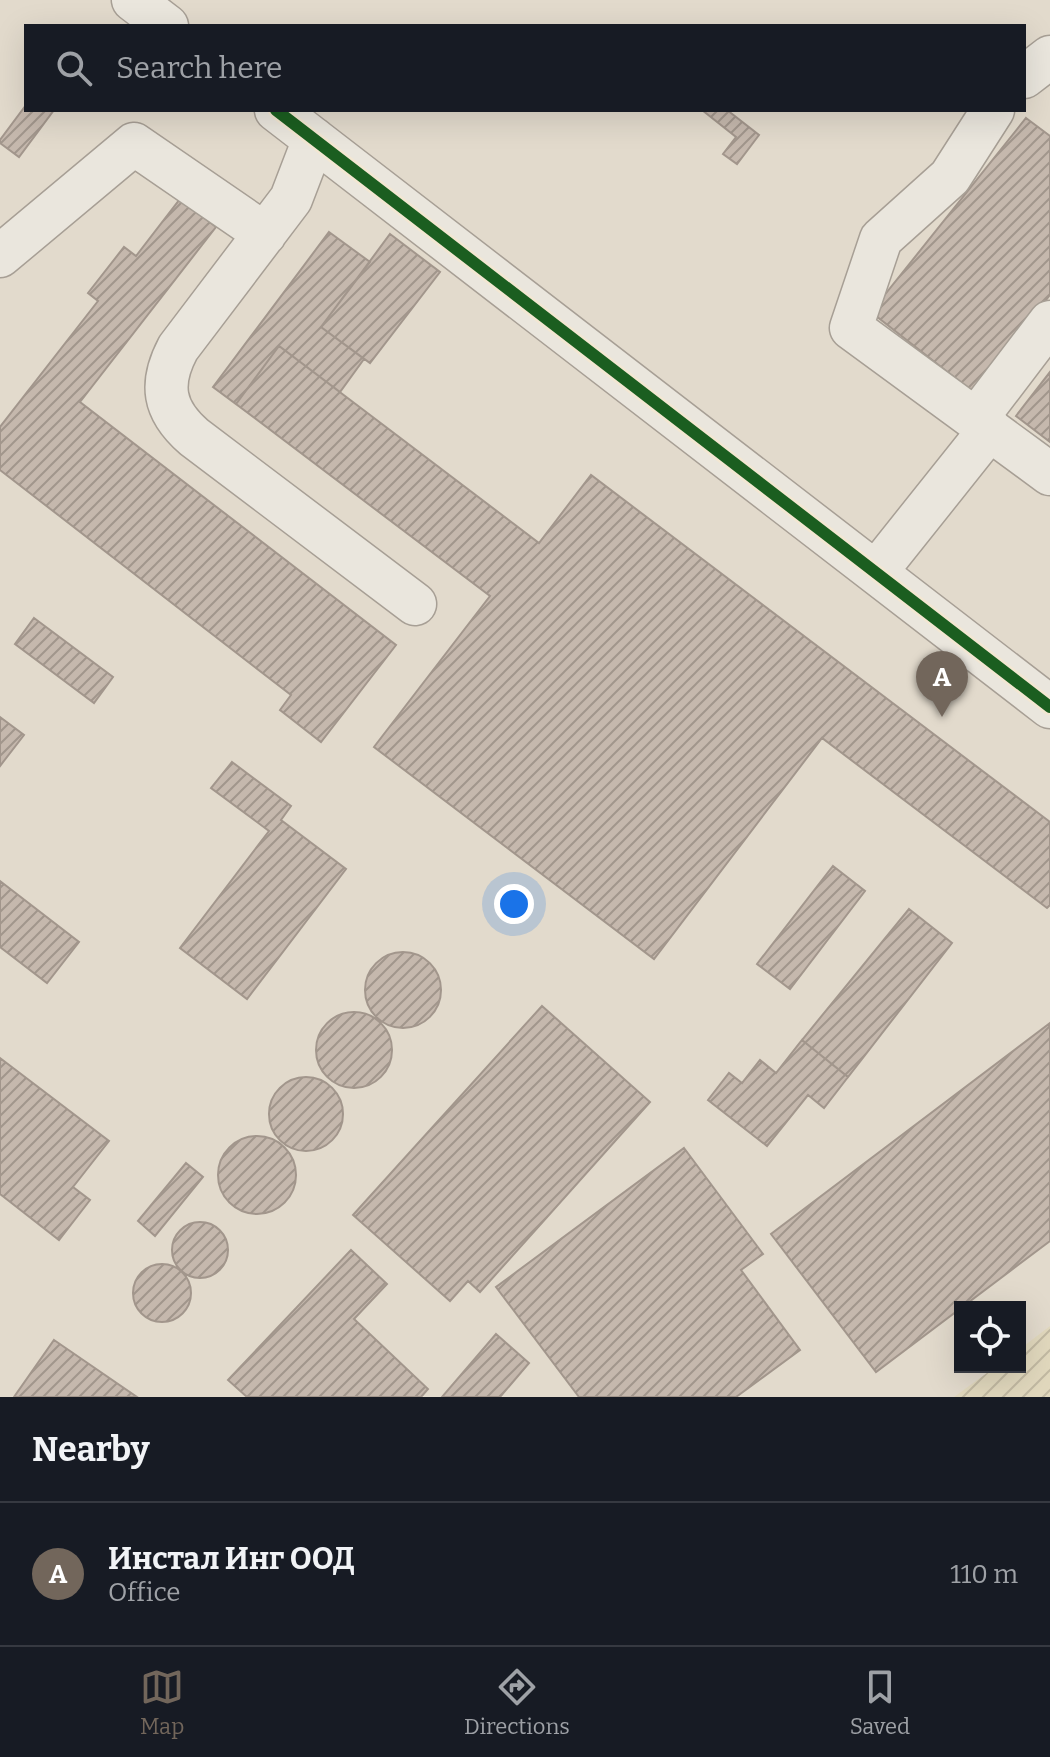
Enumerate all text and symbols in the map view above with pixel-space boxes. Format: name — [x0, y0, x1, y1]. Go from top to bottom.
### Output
search box — [24, 24, 1026, 112]
icon: search — [52, 46, 96, 90]
text: Search here — [116, 50, 283, 86]
pin: A — [916, 651, 968, 717]
your location — [494, 884, 534, 924]
map controls — [954, 1301, 1026, 1373]
button: locate — [954, 1301, 1026, 1373]
text: Nearby — [32, 1429, 150, 1470]
text: Инстал Инг ООД — [108, 1541, 355, 1577]
text: A — [49, 1559, 67, 1590]
text: 110 m — [950, 1559, 1018, 1590]
text: Office — [108, 1577, 180, 1608]
tab: Map — [140, 1665, 184, 1740]
tab: Directions — [464, 1665, 570, 1740]
tab: Saved — [850, 1665, 910, 1740]

